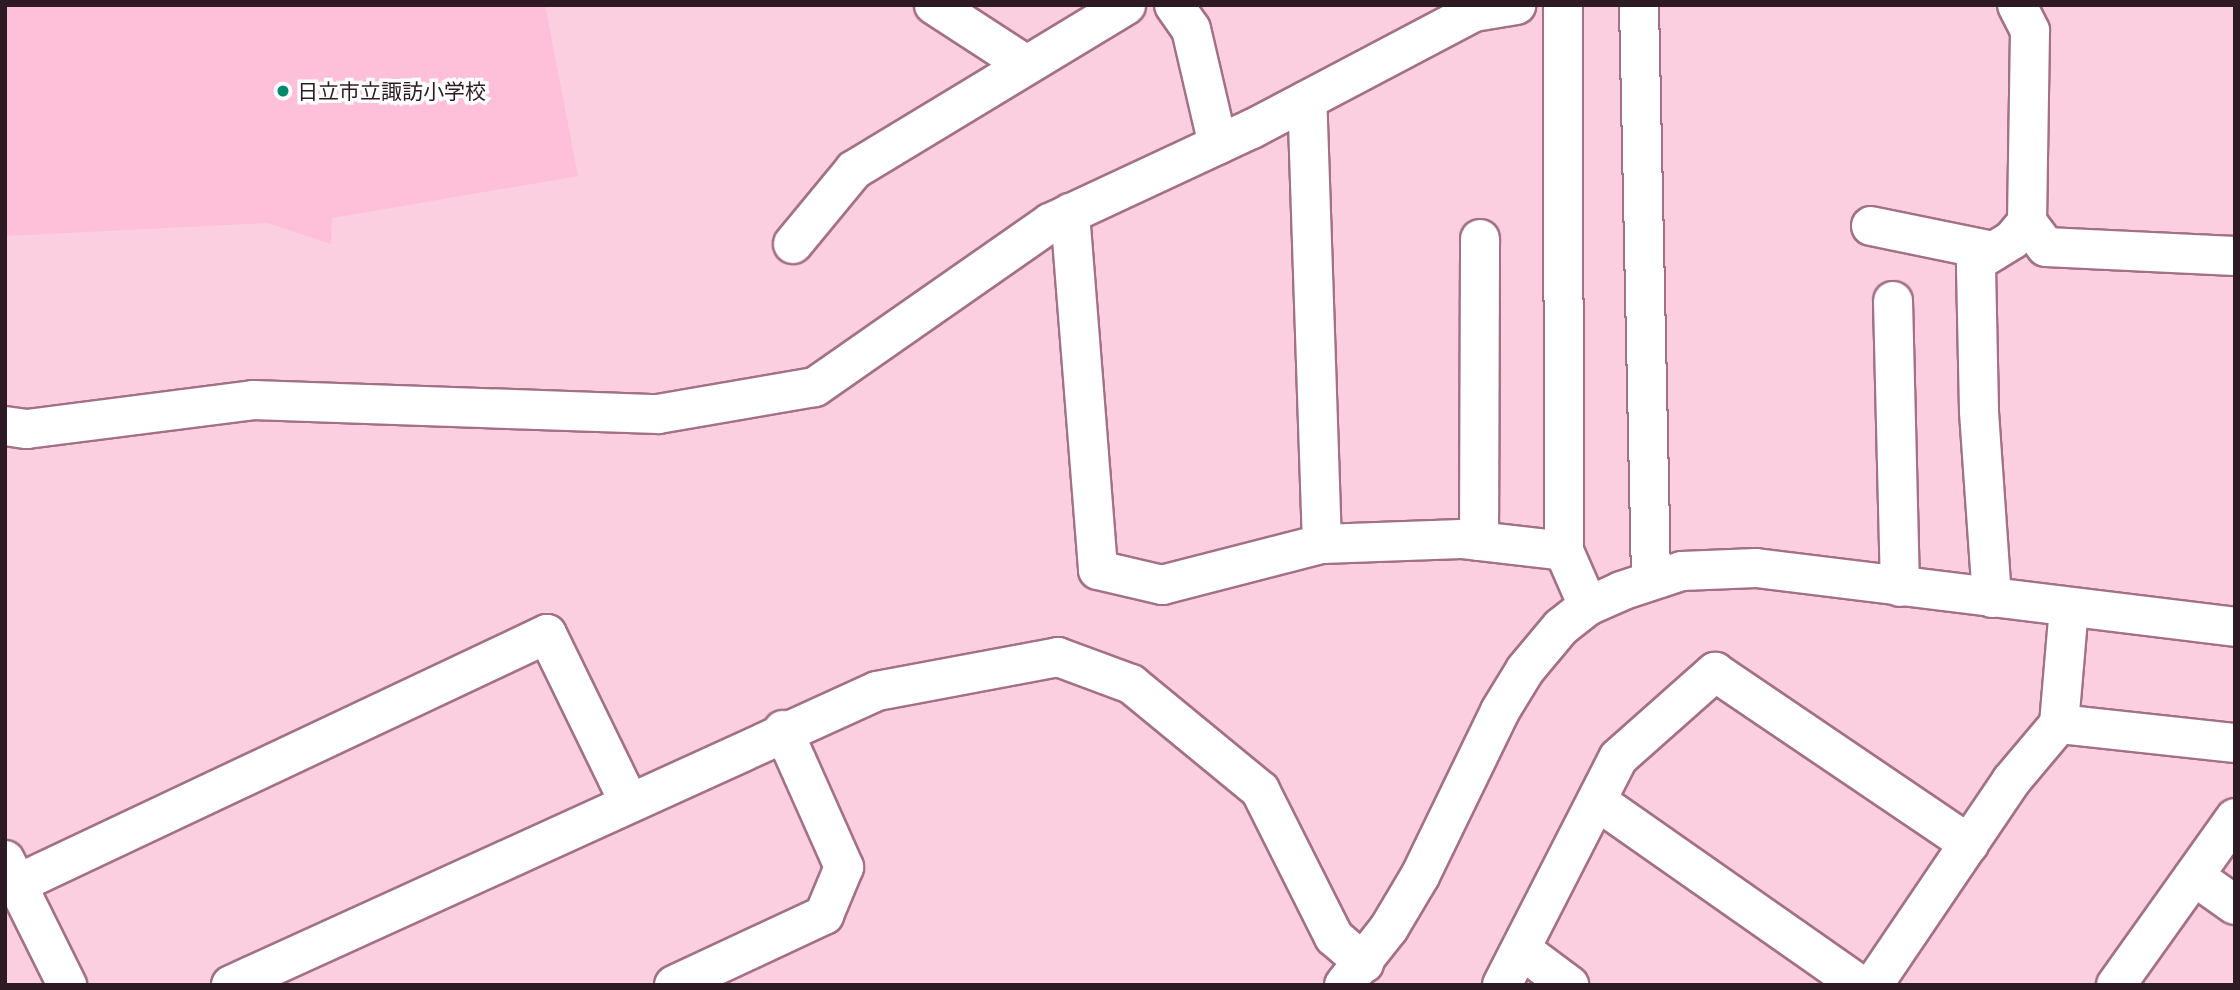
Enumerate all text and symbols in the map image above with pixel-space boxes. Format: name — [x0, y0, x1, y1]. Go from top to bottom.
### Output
place label: 日立市立諏訪小学校 — [297, 78, 486, 104]
marker: 日立市立諏訪小学校 — [275, 83, 291, 99]

